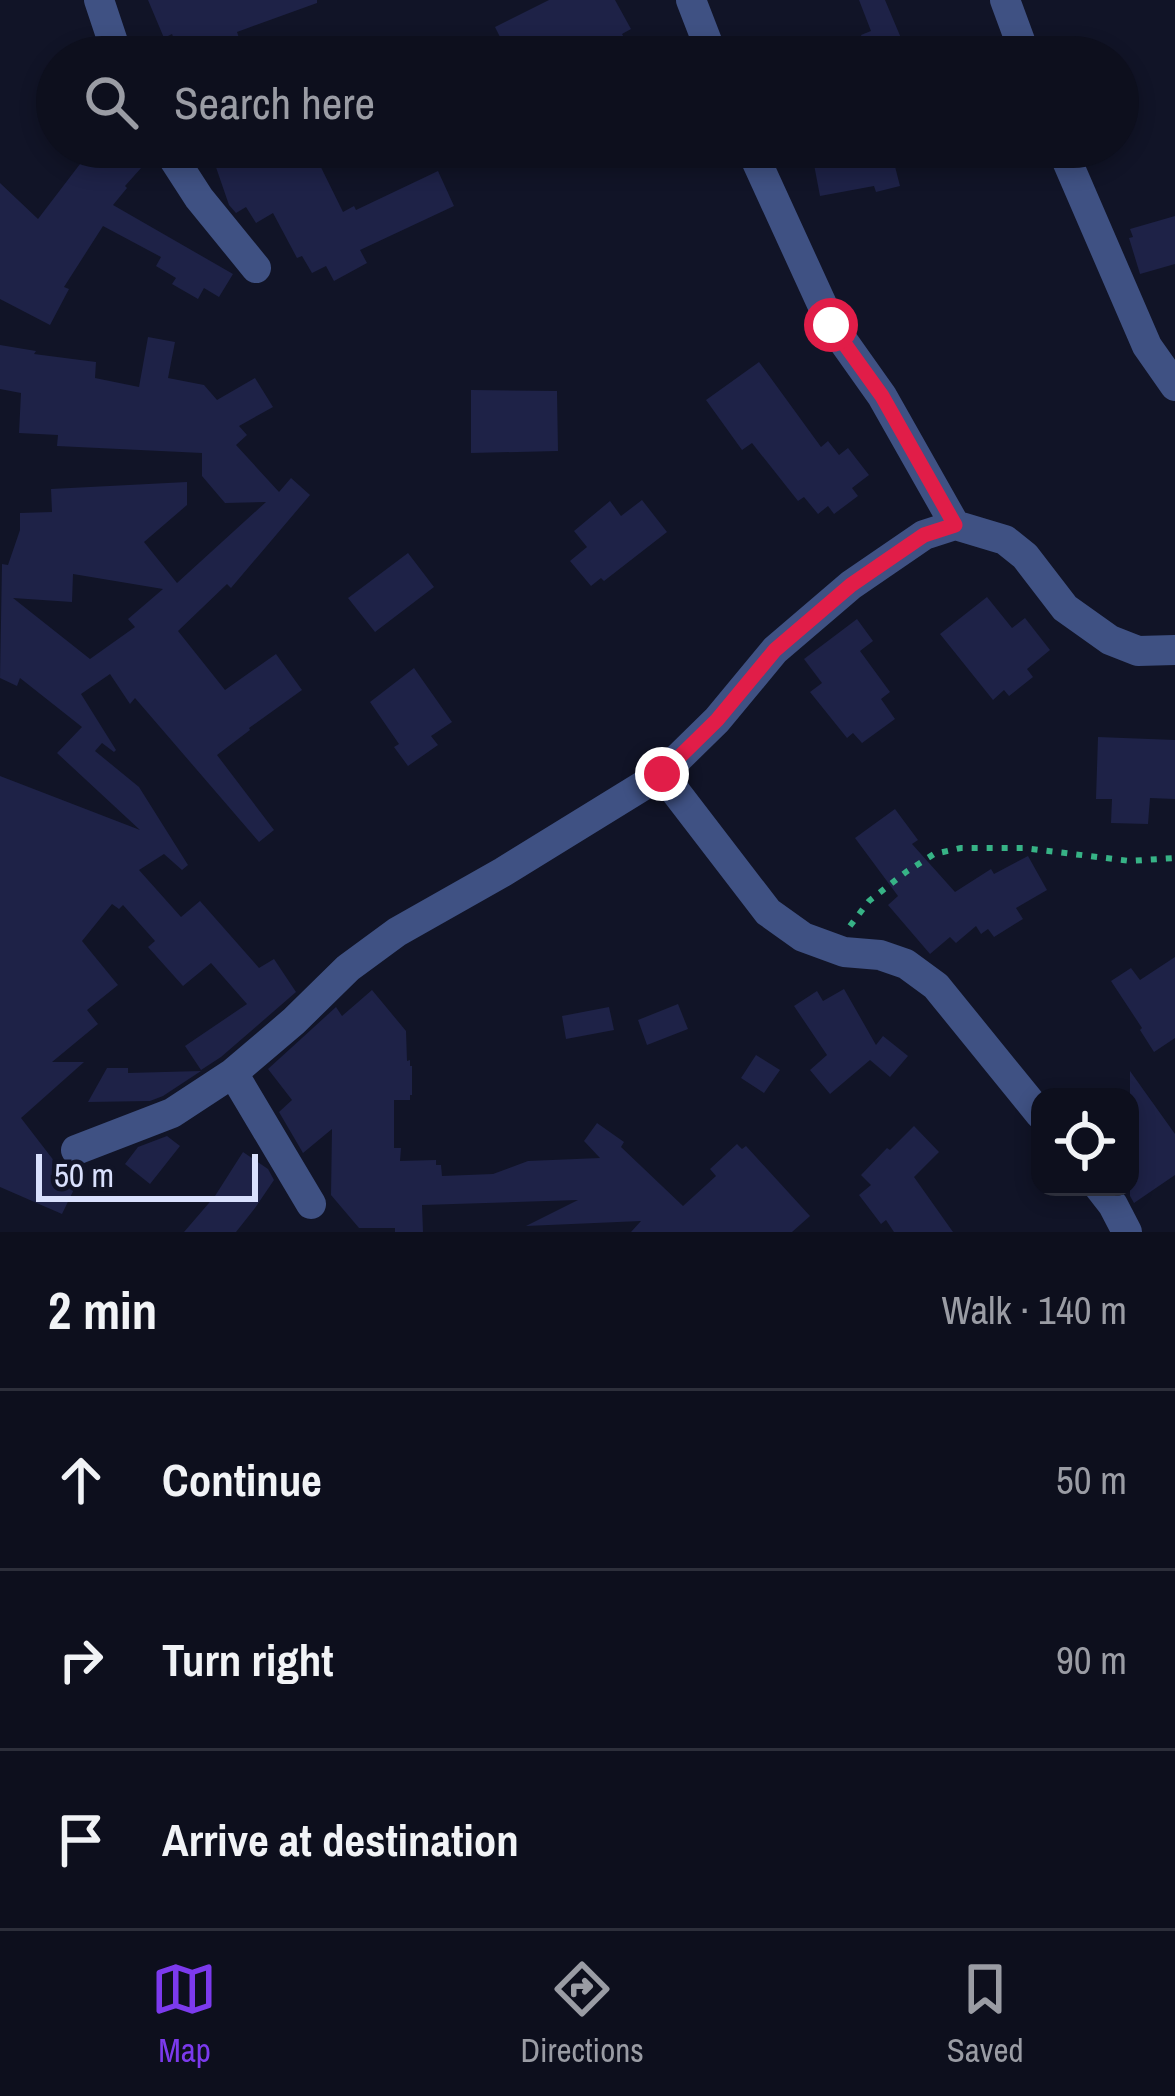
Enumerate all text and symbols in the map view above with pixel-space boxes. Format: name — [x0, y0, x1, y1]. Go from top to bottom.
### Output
search box — [36, 36, 1139, 168]
icon: search — [78, 69, 144, 135]
text: Search here — [174, 72, 375, 133]
route start — [804, 298, 858, 352]
route end — [635, 747, 689, 801]
map controls — [1031, 1088, 1139, 1196]
button: locate — [1031, 1088, 1139, 1196]
scale bar — [36, 1148, 258, 1201]
text: 50 m — [54, 1153, 114, 1197]
text: 2 min — [48, 1276, 157, 1345]
text: Walk · 140 m — [942, 1284, 1127, 1336]
icon: ahead — [48, 1447, 114, 1513]
text: Continue — [162, 1449, 322, 1510]
text: 50 m — [1056, 1454, 1127, 1506]
icon: right — [48, 1627, 114, 1693]
text: Turn right — [162, 1629, 334, 1690]
text: 90 m — [1056, 1634, 1127, 1686]
icon: arrive — [48, 1807, 114, 1873]
text: Arrive at destination — [162, 1809, 519, 1870]
tab: Map — [151, 1956, 217, 2072]
tab: Directions — [520, 1956, 644, 2072]
tab: Saved — [947, 1956, 1023, 2072]

